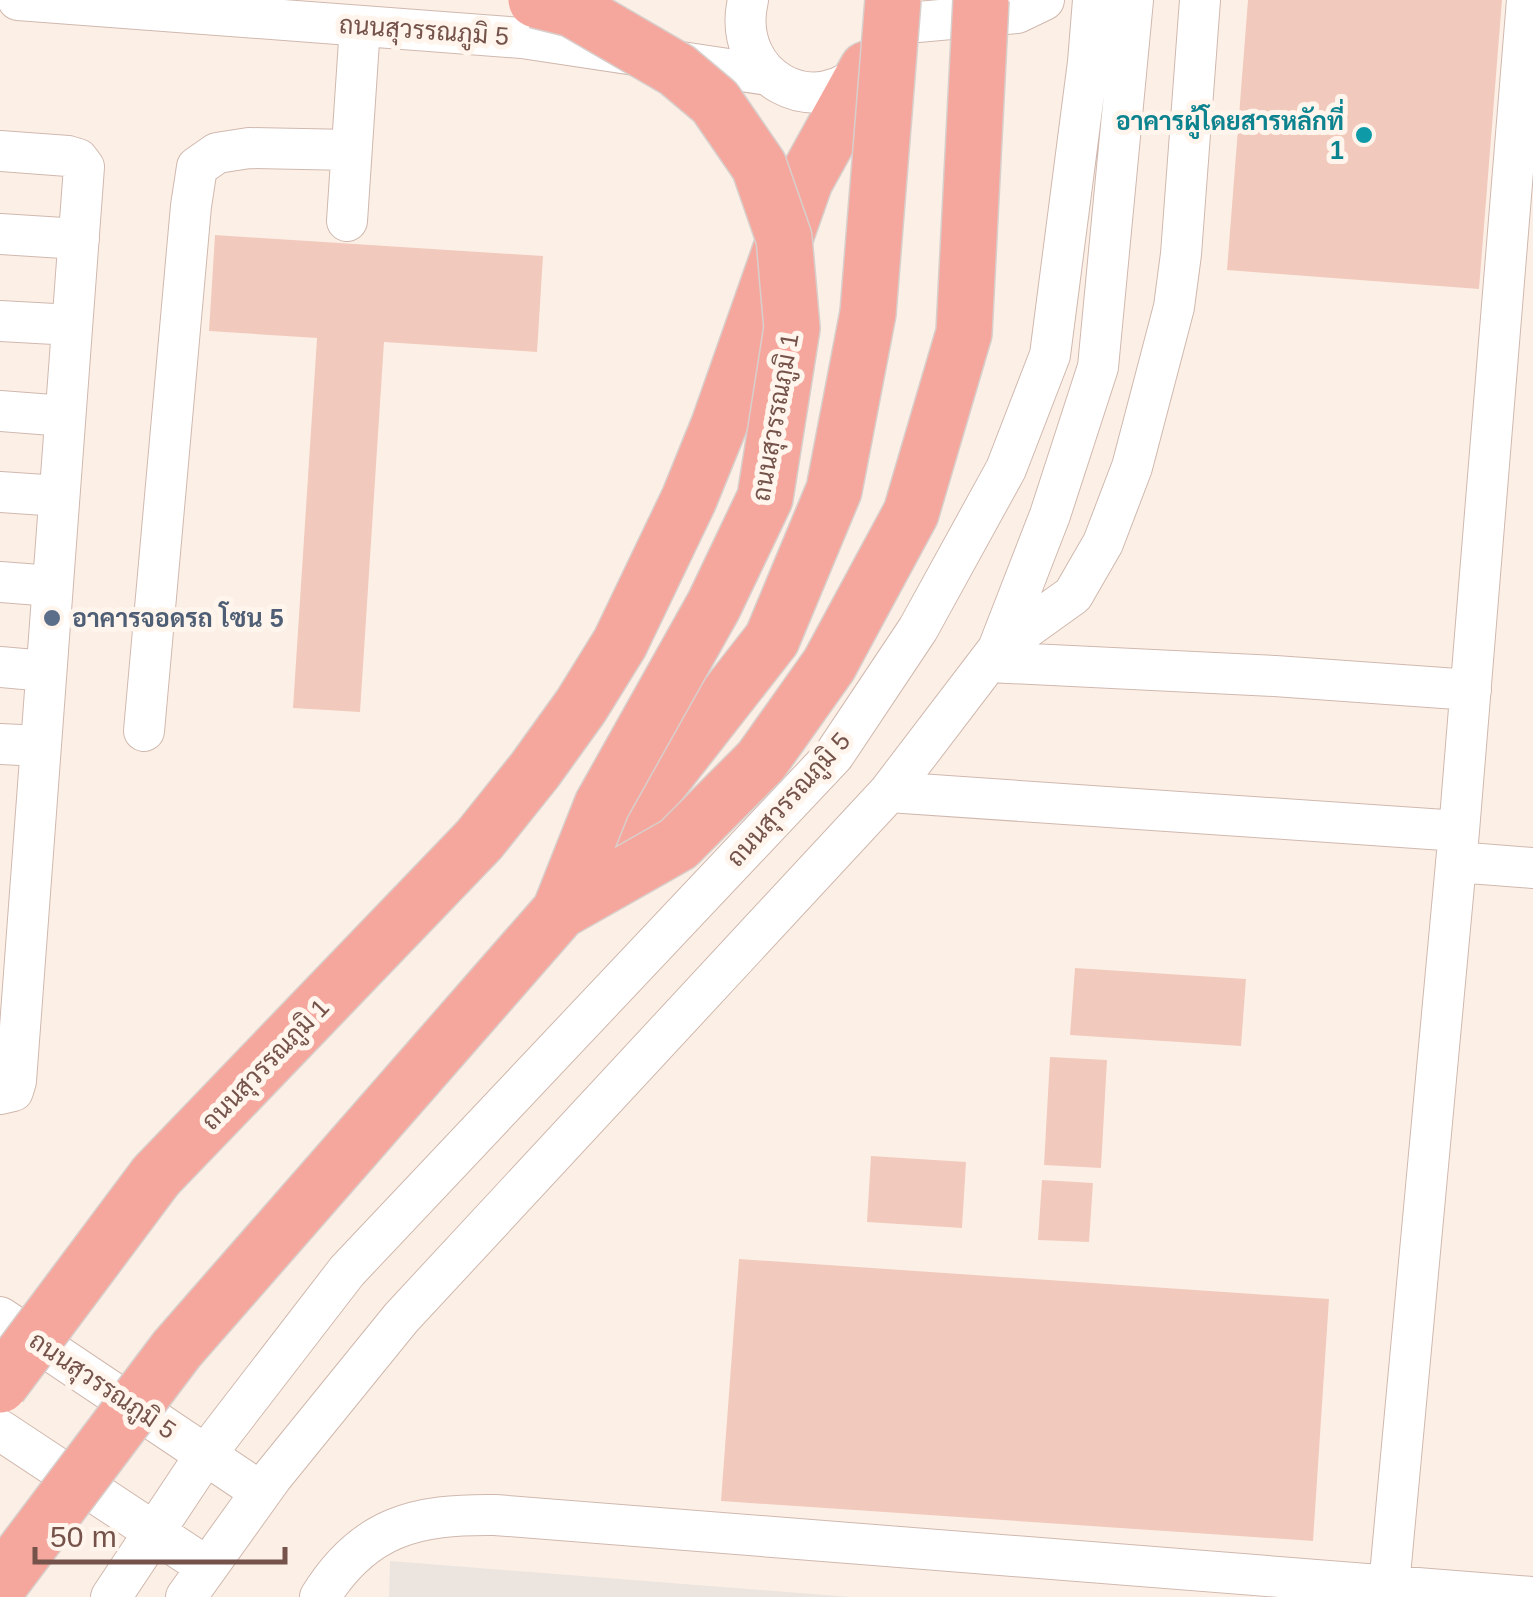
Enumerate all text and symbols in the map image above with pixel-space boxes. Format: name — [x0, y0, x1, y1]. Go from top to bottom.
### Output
street label: ถนนสุวรรณภูมิ 5 — [338, 9, 510, 54]
place label: อาคารผู้โดยสารหลักที่ 1 — [1116, 98, 1344, 164]
marker: อาคารผู้โดยสารหลักที่ 1 — [1353, 124, 1375, 146]
street label: ถนนสุวรรณภูมิ 1 — [745, 331, 808, 504]
place label: อาคารจอดรถ โซน 5 — [72, 601, 284, 632]
marker: อาคารจอดรถ โซน 5 — [41, 607, 63, 629]
street label: ถนนสุวรรณภูมิ 5 — [720, 726, 858, 874]
street label: ถนนสุวรรณภูมิ 1 — [195, 992, 337, 1138]
street label: ถนนสุวรรณภูมิ 5 — [22, 1325, 182, 1448]
scale bar — [35, 1502, 285, 1564]
text: 50 m — [50, 1520, 117, 1553]

